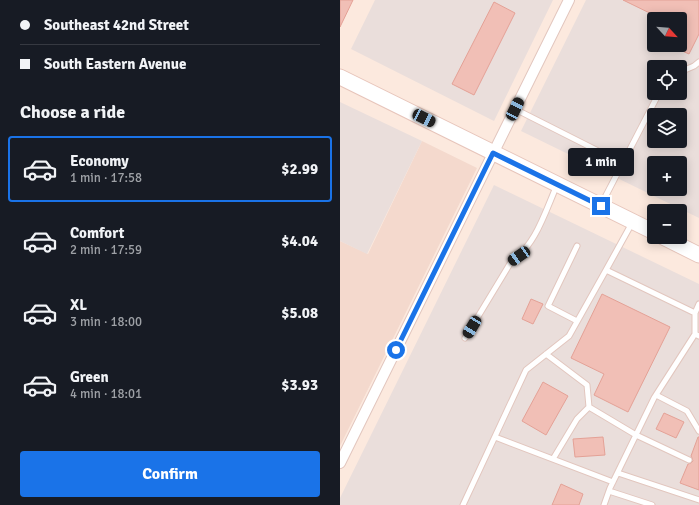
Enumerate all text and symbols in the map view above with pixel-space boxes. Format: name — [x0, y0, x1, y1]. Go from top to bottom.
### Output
north arrow — [647, 12, 687, 52]
map controls — [647, 12, 687, 244]
text: Southeast 42nd Street — [44, 16, 189, 34]
text: South Eastern Avenue — [44, 55, 186, 73]
button: locate — [647, 60, 687, 100]
car — [504, 96, 526, 122]
text: Choose a ride — [20, 101, 125, 123]
car — [411, 107, 437, 129]
button: layers — [647, 108, 687, 148]
callout: 1 min — [568, 148, 634, 176]
icon: car — [22, 151, 58, 187]
text: Economy — [70, 152, 129, 170]
text: 1 min — [585, 154, 617, 170]
button: + — [647, 156, 687, 196]
text: $2.99 — [281, 160, 318, 178]
text: 1 min · 17:58 — [70, 170, 142, 186]
route end — [592, 197, 610, 215]
button: − — [647, 204, 687, 244]
icon: car — [22, 223, 58, 259]
text: Comfort — [70, 224, 124, 242]
text: $4.04 — [281, 232, 318, 250]
text: 2 min · 17:59 — [70, 242, 142, 258]
car — [506, 244, 532, 268]
icon: car — [22, 295, 58, 331]
text: XL — [70, 296, 87, 314]
text: $5.08 — [281, 304, 318, 322]
text: 3 min · 18:00 — [70, 314, 142, 330]
car — [461, 314, 483, 340]
route start — [387, 341, 405, 359]
icon: car — [22, 367, 58, 403]
text: Green — [70, 368, 109, 386]
text: $3.93 — [281, 376, 318, 394]
text: 4 min · 18:01 — [70, 386, 142, 402]
button: Confirm — [20, 451, 320, 497]

